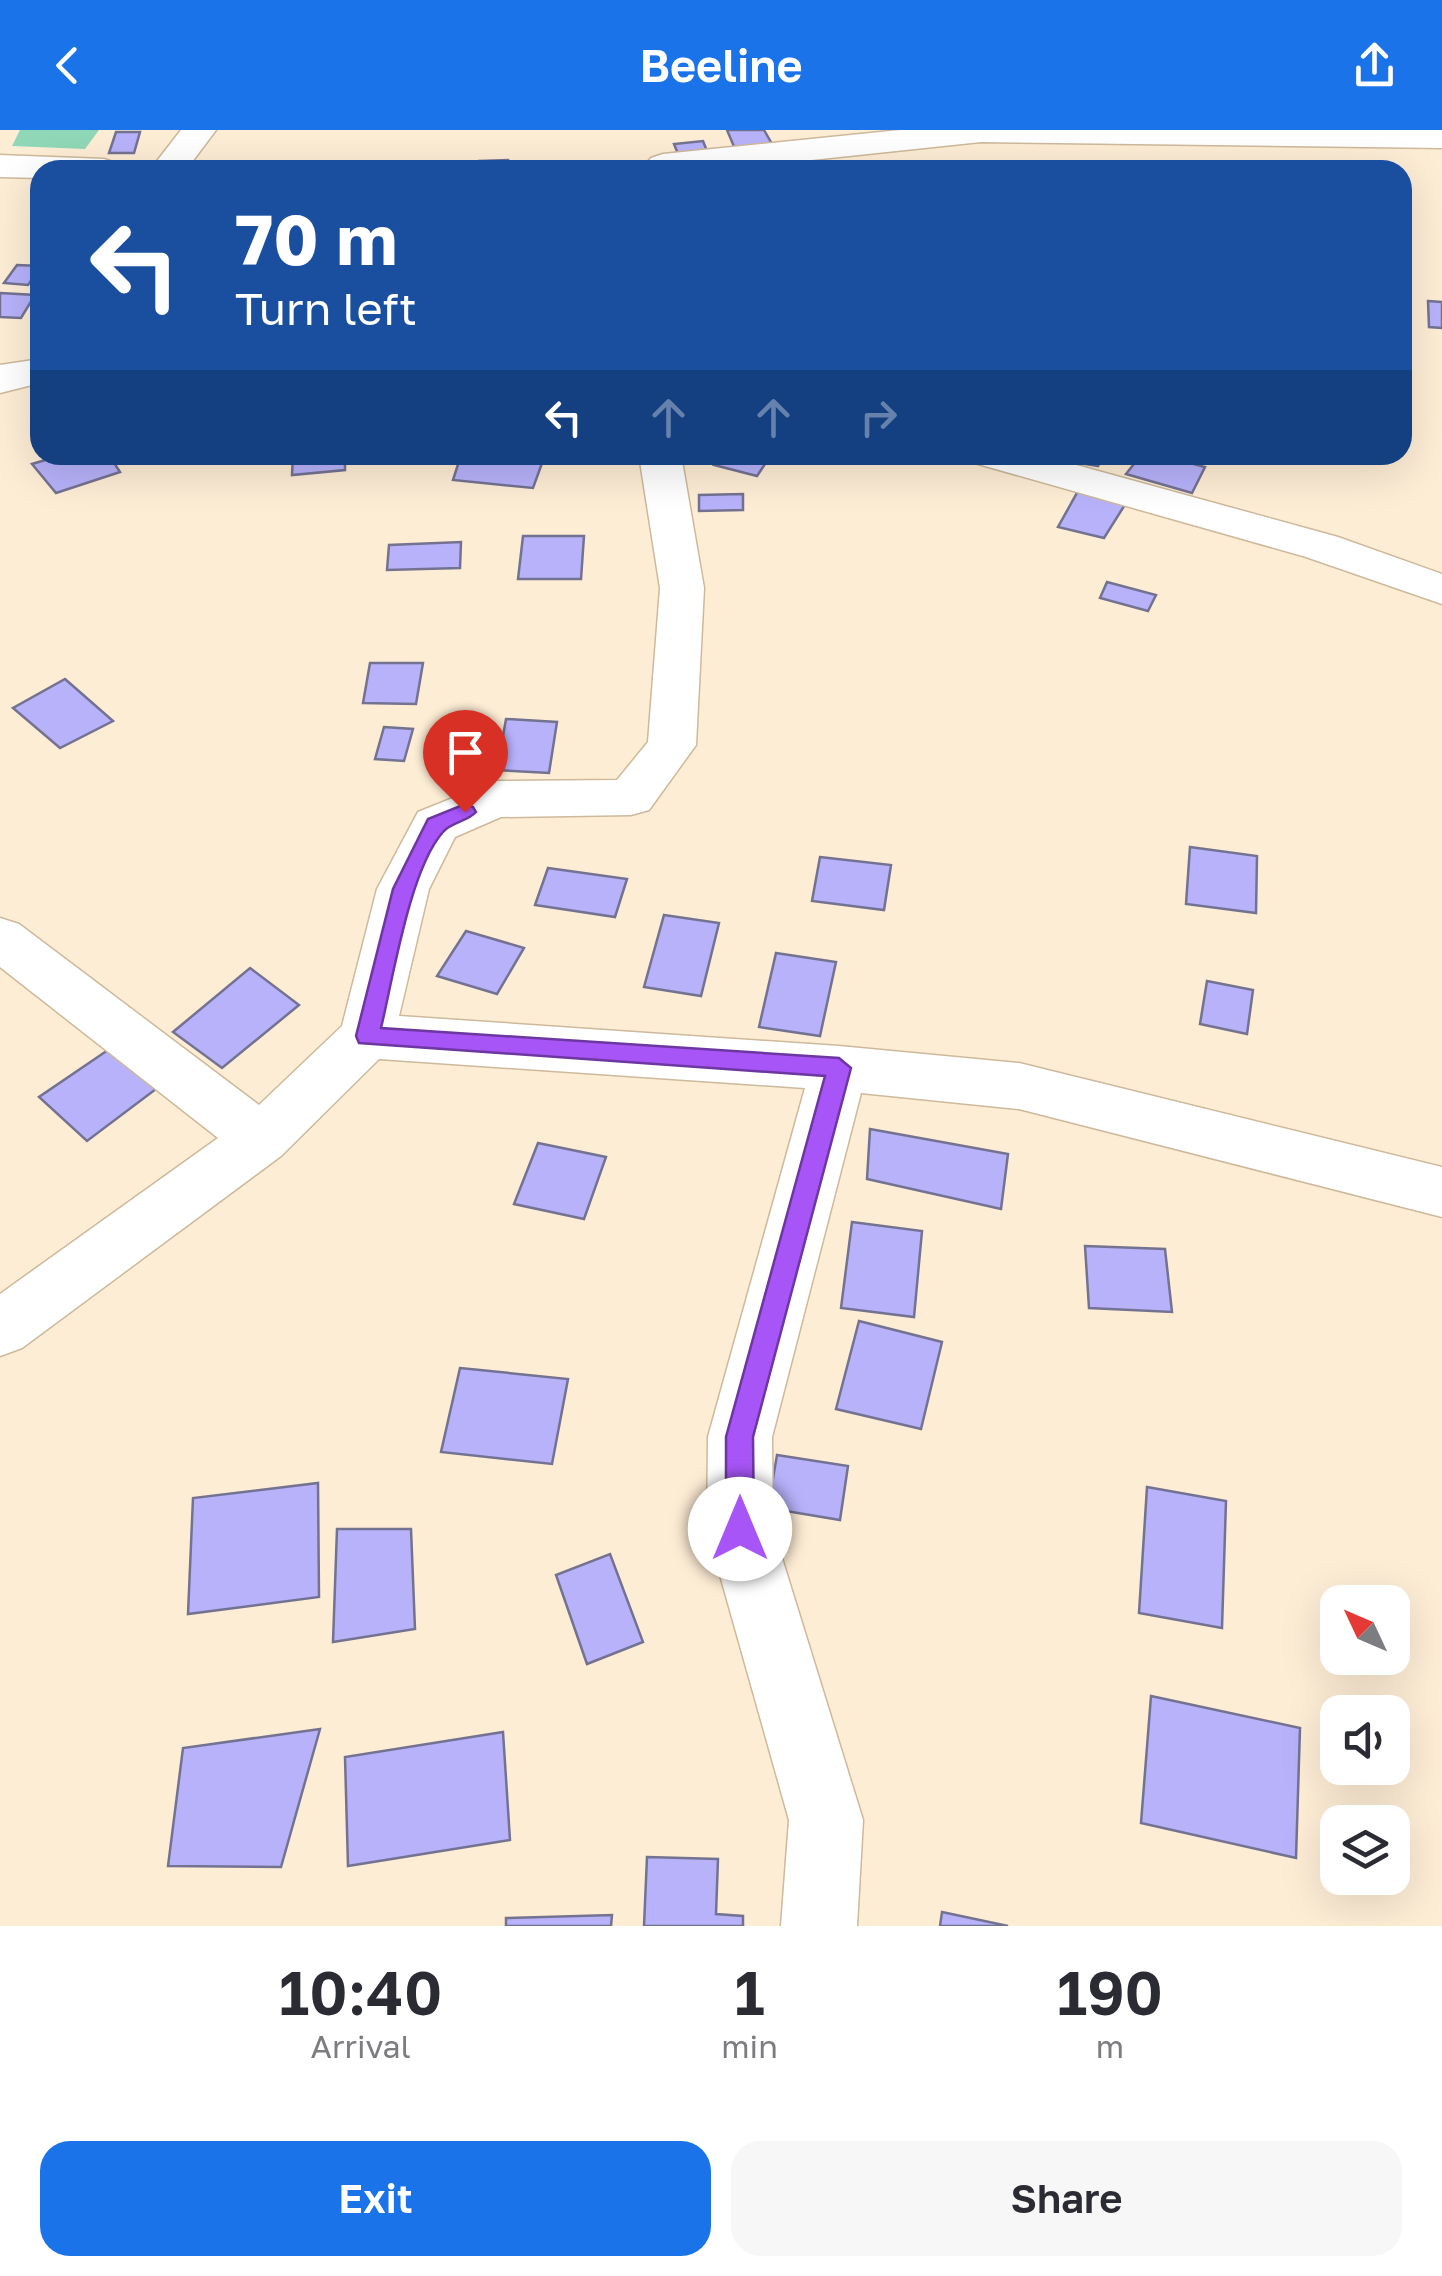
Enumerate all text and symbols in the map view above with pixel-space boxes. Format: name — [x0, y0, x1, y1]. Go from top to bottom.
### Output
icon: back — [40, 38, 95, 93]
text: Beeline — [639, 38, 803, 92]
icon: share — [1347, 38, 1402, 93]
text: 70 m — [235, 196, 397, 280]
icon: left — [70, 200, 200, 330]
text: Turn left — [235, 281, 417, 335]
icon: left — [536, 390, 591, 445]
icon: ahead — [641, 390, 696, 445]
icon: ahead — [746, 390, 801, 445]
icon: right — [851, 390, 906, 445]
pin — [423, 710, 508, 813]
icon: arrive — [438, 725, 493, 780]
position arrow — [688, 1477, 792, 1581]
north arrow — [1320, 1585, 1410, 1675]
map controls — [1320, 1585, 1410, 1895]
button: sound — [1320, 1695, 1410, 1785]
button: layers — [1320, 1805, 1410, 1895]
text: 10:40 — [279, 1956, 442, 2028]
text: 1 — [734, 1956, 765, 2028]
text: 190 — [1057, 1956, 1163, 2028]
text: Arrival — [311, 2027, 411, 2065]
text: min — [721, 2027, 778, 2065]
text: m — [1096, 2027, 1124, 2065]
button: Exit — [40, 2141, 711, 2256]
button: Share — [731, 2141, 1402, 2256]

